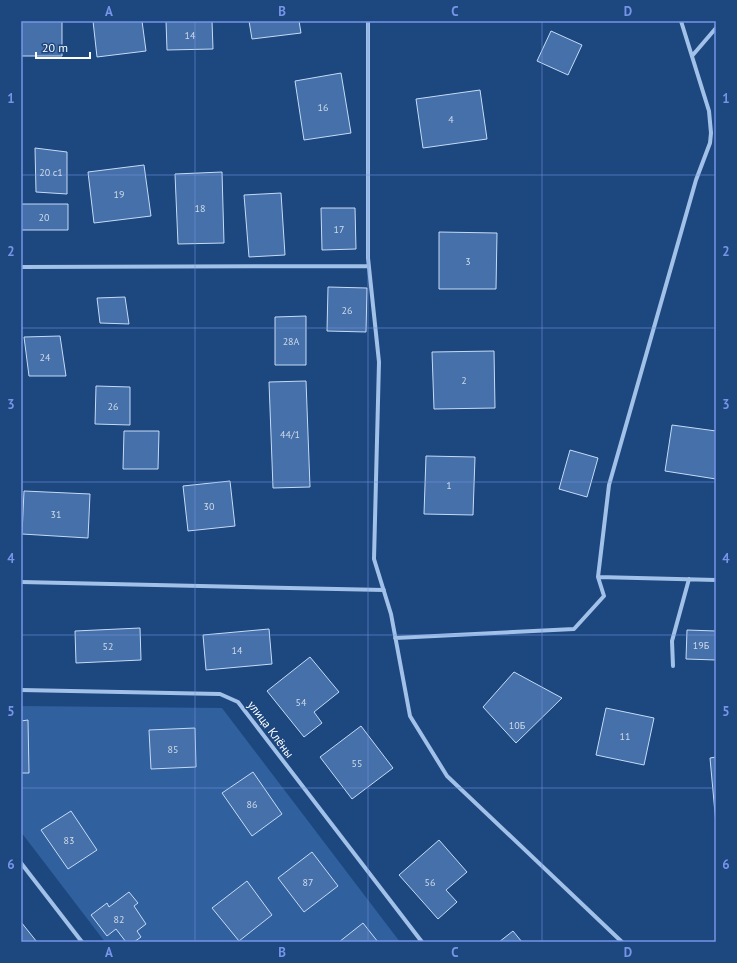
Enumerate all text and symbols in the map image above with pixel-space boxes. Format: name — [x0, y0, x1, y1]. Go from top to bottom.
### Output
text: A — [105, 3, 113, 20]
text: B — [278, 3, 286, 20]
text: C — [451, 3, 459, 20]
text: D — [624, 3, 632, 20]
house number: 14 — [185, 29, 196, 42]
scale bar — [36, 34, 90, 60]
text: 20 m — [42, 40, 68, 55]
text: 1 — [7, 90, 15, 107]
text: 1 — [722, 90, 730, 107]
house number: 16 — [318, 101, 328, 114]
house number: 4 — [448, 113, 454, 126]
house number: 20 с1 — [39, 166, 63, 179]
house number: 19 — [114, 188, 124, 201]
house number: 18 — [195, 202, 205, 215]
house number: 20 — [39, 211, 50, 224]
house number: 17 — [334, 223, 344, 236]
text: 2 — [7, 243, 15, 260]
text: 2 — [722, 243, 730, 260]
house number: 3 — [465, 255, 471, 268]
house number: 26 — [342, 304, 352, 317]
house number: 28А — [283, 335, 300, 348]
house number: 24 — [40, 351, 51, 364]
house number: 2 — [461, 374, 467, 387]
text: 3 — [7, 396, 15, 413]
text: 3 — [722, 396, 730, 413]
house number: 26 — [108, 400, 118, 413]
house number: 44/1 — [280, 428, 300, 441]
house number: 1 — [446, 479, 452, 492]
house number: 30 — [204, 500, 215, 513]
house number: 31 — [51, 508, 61, 521]
text: 4 — [7, 550, 15, 567]
text: 4 — [722, 550, 730, 567]
house number: 19Б — [693, 639, 710, 652]
house number: 52 — [103, 640, 113, 653]
house number: 14 — [232, 644, 243, 657]
house number: 54 — [296, 696, 307, 709]
street label: улица Клёны — [245, 697, 297, 761]
text: 5 — [7, 703, 15, 720]
text: 5 — [722, 703, 730, 720]
house number: 10Б — [509, 719, 526, 732]
house number: 11 — [620, 730, 630, 743]
house number: 85 — [168, 743, 178, 756]
house number: 55 — [352, 757, 362, 770]
house number: 86 — [247, 798, 257, 811]
house number: 83 — [64, 834, 74, 847]
text: 6 — [7, 856, 15, 873]
text: 6 — [722, 856, 730, 873]
house number: 87 — [303, 876, 313, 889]
house number: 56 — [425, 876, 435, 889]
house number: 82 — [114, 913, 124, 926]
text: A — [105, 944, 113, 961]
text: B — [278, 944, 286, 961]
text: C — [451, 944, 459, 961]
text: D — [624, 944, 632, 961]

